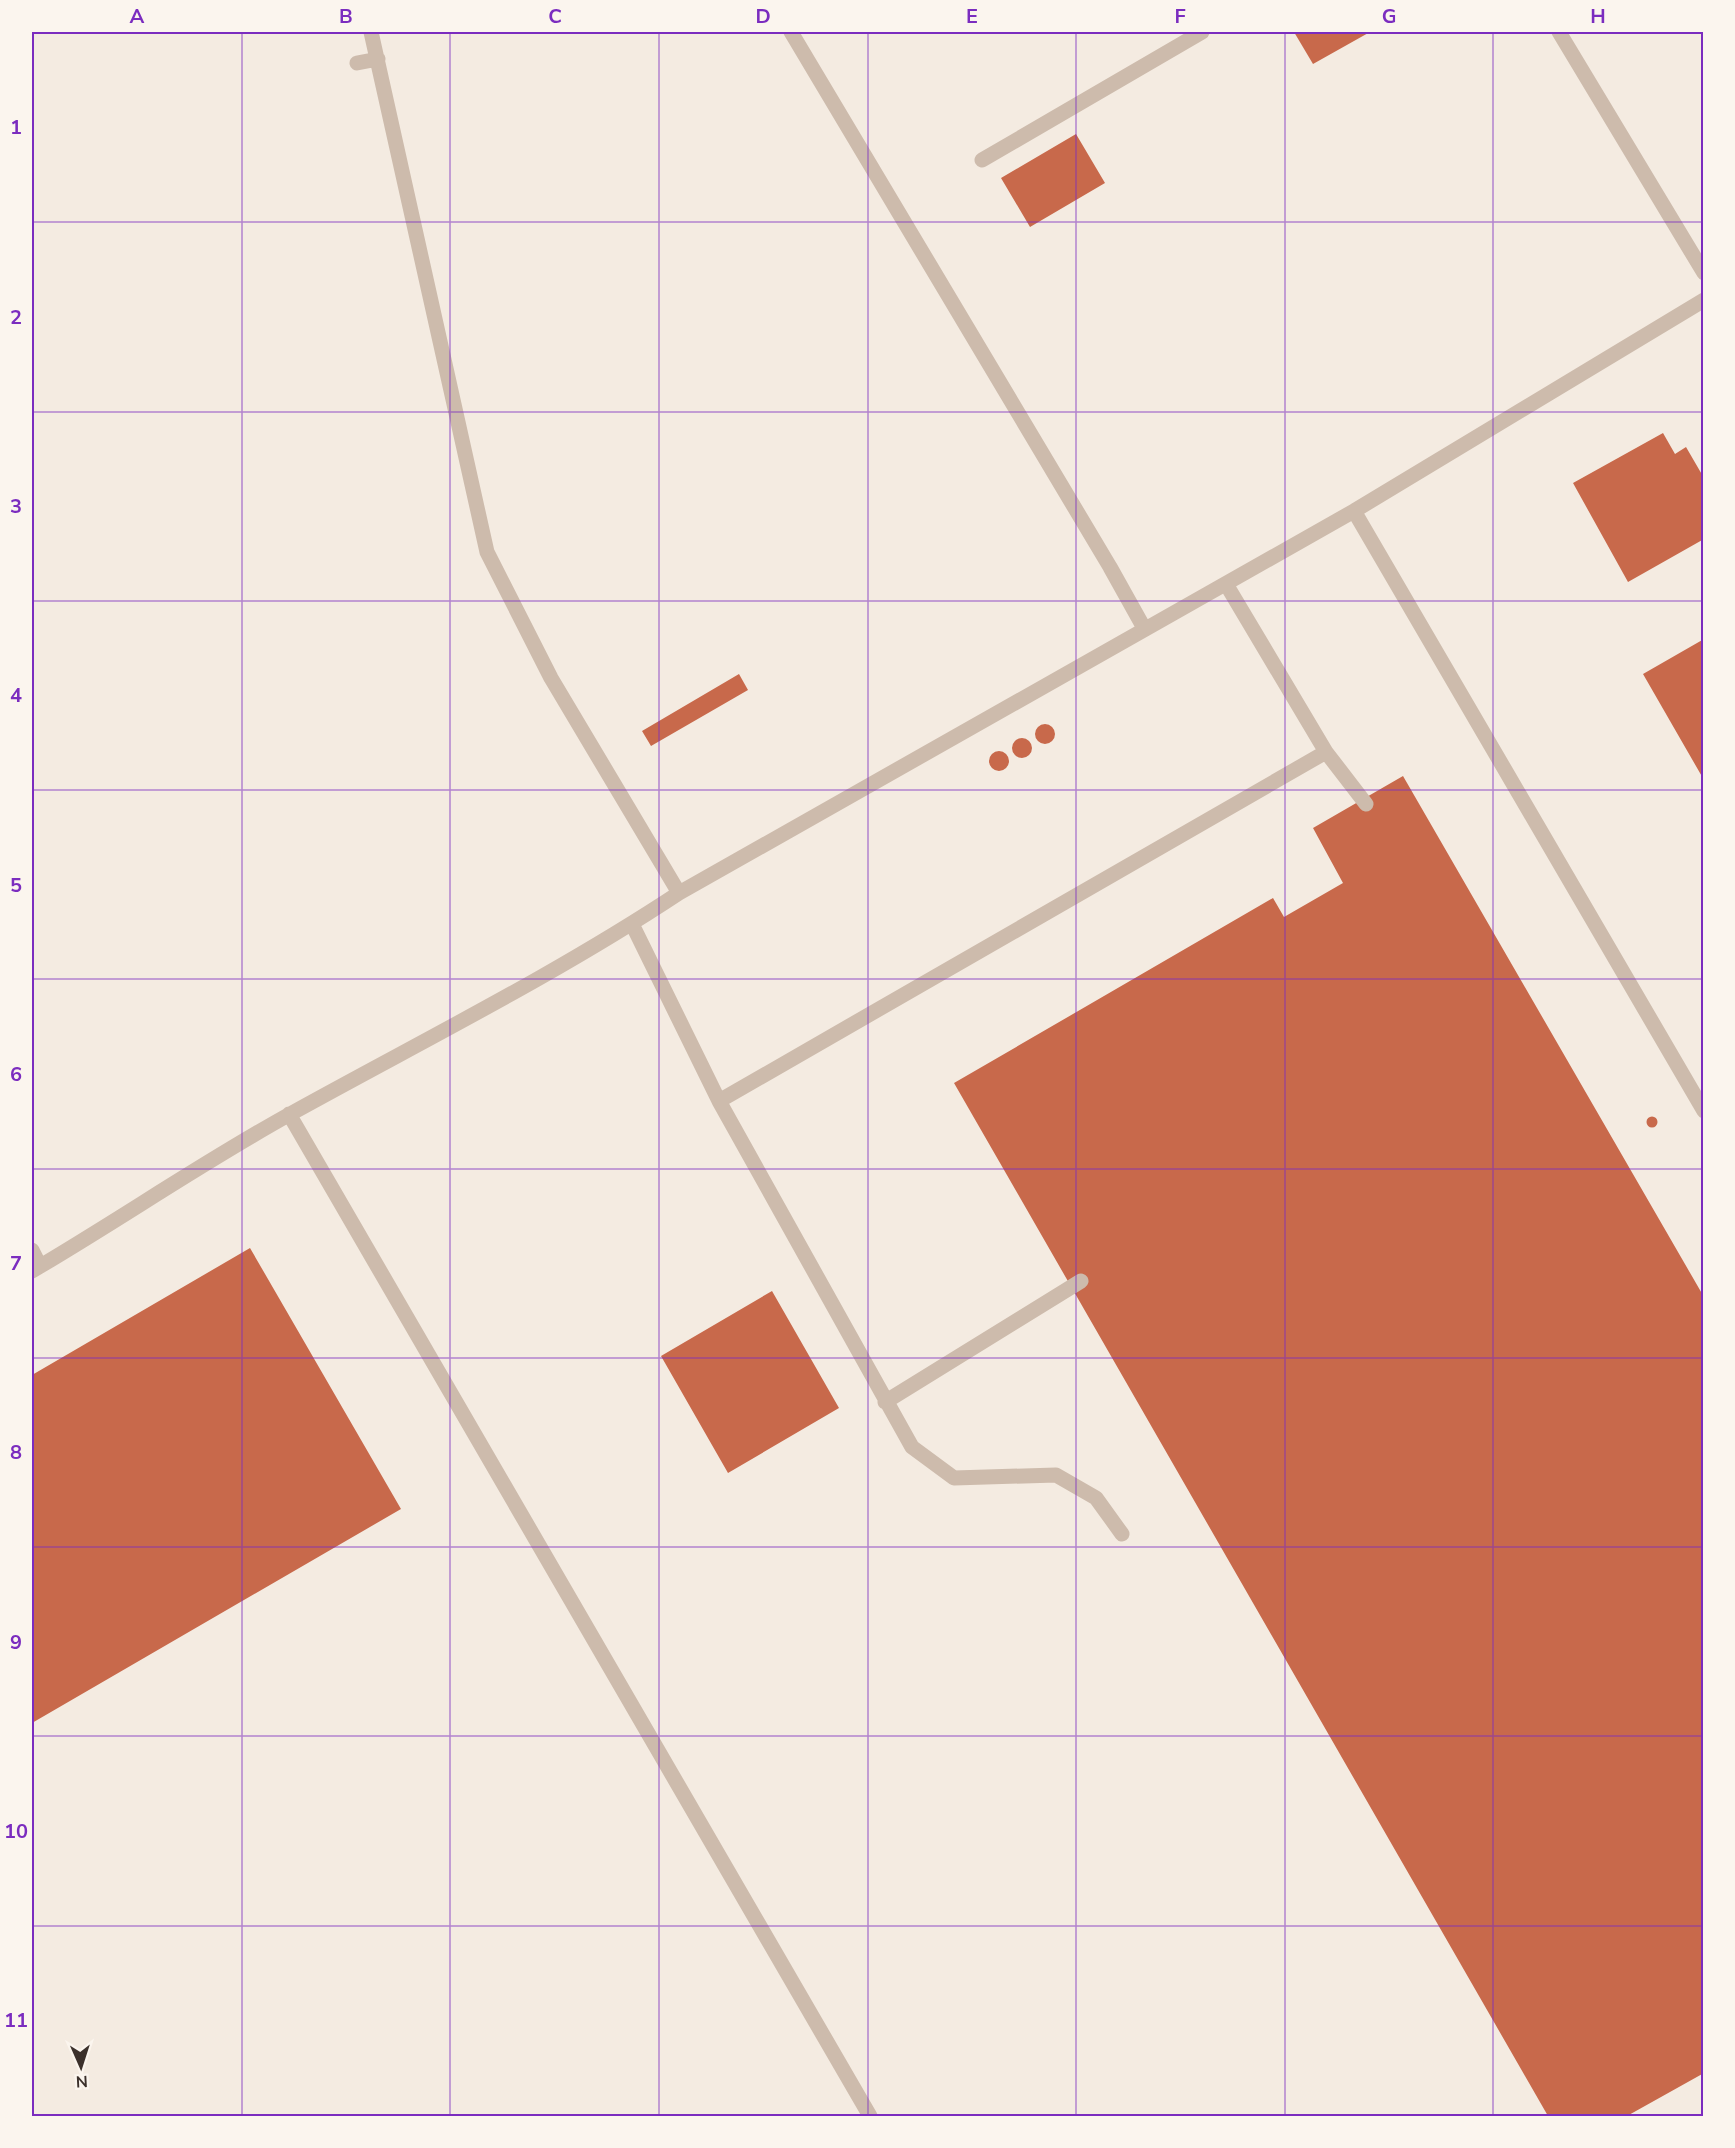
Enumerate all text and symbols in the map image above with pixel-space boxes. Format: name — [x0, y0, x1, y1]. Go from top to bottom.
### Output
text: A — [130, 3, 145, 30]
text: B — [339, 3, 353, 30]
text: C — [548, 3, 562, 30]
text: D — [755, 3, 771, 30]
text: E — [966, 3, 978, 30]
text: F — [1174, 3, 1186, 30]
text: G — [1382, 3, 1396, 30]
text: H — [1590, 3, 1606, 30]
text: 1 — [10, 114, 22, 141]
text: 2 — [10, 304, 22, 331]
text: 3 — [10, 493, 22, 520]
text: 4 — [10, 682, 22, 709]
text: 5 — [10, 872, 22, 899]
text: 6 — [10, 1061, 22, 1088]
text: 7 — [10, 1250, 22, 1277]
text: 8 — [10, 1439, 22, 1466]
text: 9 — [10, 1629, 22, 1656]
text: 10 — [4, 1818, 28, 1845]
text: 11 — [4, 2007, 28, 2034]
north arrow — [51, 2037, 111, 2097]
text: N — [75, 2070, 88, 2092]

